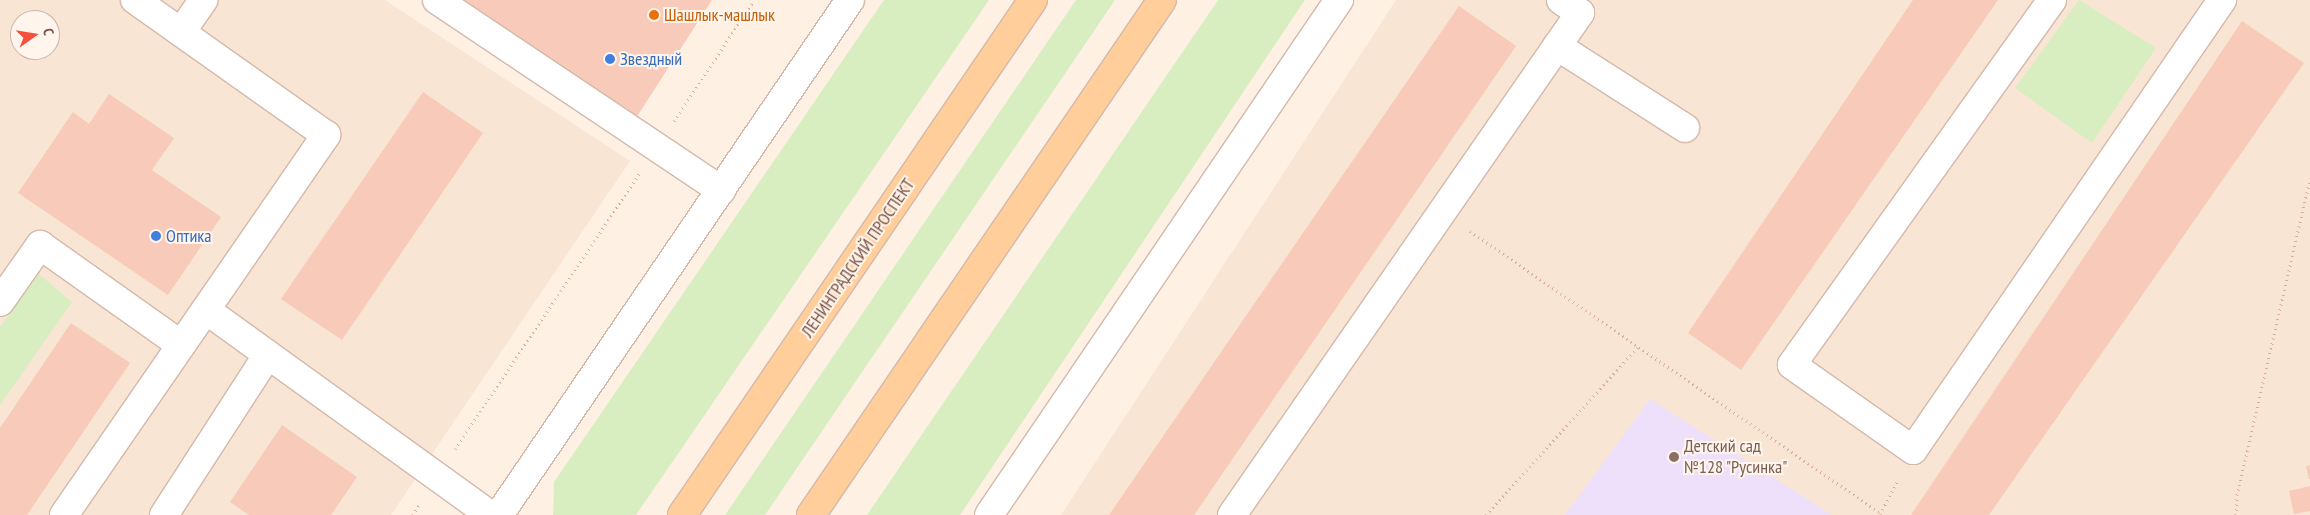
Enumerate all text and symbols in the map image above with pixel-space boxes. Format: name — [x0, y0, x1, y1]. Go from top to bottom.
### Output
place label: Шашлык-машлык — [664, 4, 775, 26]
marker: Шашлык-машлык — [648, 9, 660, 21]
north arrow — [10, 10, 60, 60]
text: С — [39, 27, 58, 37]
place label: Звездный — [620, 48, 682, 70]
marker: Звездный — [604, 53, 616, 65]
street label: ЛЕНИНГРАДСКИЙ ПРОСПЕКТ — [797, 174, 919, 342]
place label: Оптика — [166, 225, 211, 247]
marker: Оптика — [150, 230, 162, 242]
place label: Детский сад №128 "Русинка" — [1684, 436, 1788, 478]
marker: Детский сад №128 "Русинка" — [1668, 451, 1680, 463]

